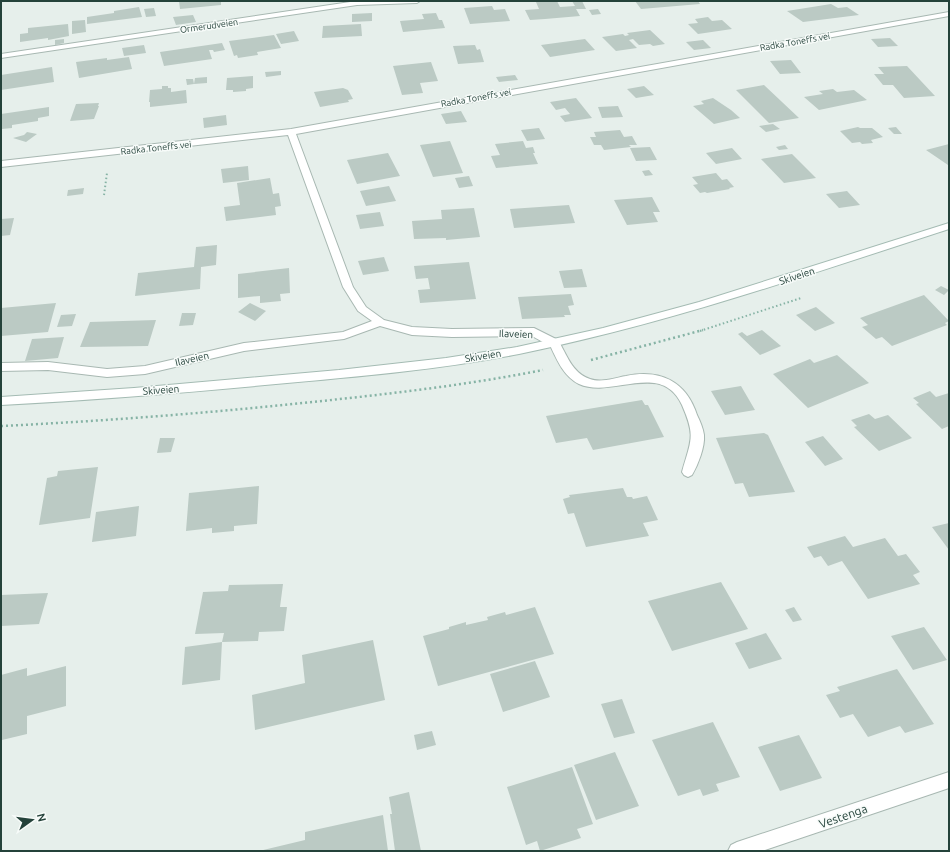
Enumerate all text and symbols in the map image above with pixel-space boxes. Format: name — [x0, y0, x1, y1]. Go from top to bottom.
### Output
street label: Ormerudveien — [179, 17, 239, 35]
street label: Radka Toneffs vei — [759, 31, 831, 53]
street label: Radka Toneffs vei — [440, 87, 512, 109]
street label: Radka Toneffs vei — [120, 139, 192, 157]
street label: Skiveien — [778, 265, 816, 287]
street label: Ilaveien — [499, 328, 533, 340]
street label: Skiveien — [464, 348, 502, 364]
street label: Ilaveien — [174, 350, 210, 368]
street label: Skiveien — [142, 383, 180, 397]
north arrow — [12, 800, 52, 840]
street label: Vestenga — [817, 802, 869, 830]
text: N — [35, 812, 49, 823]

